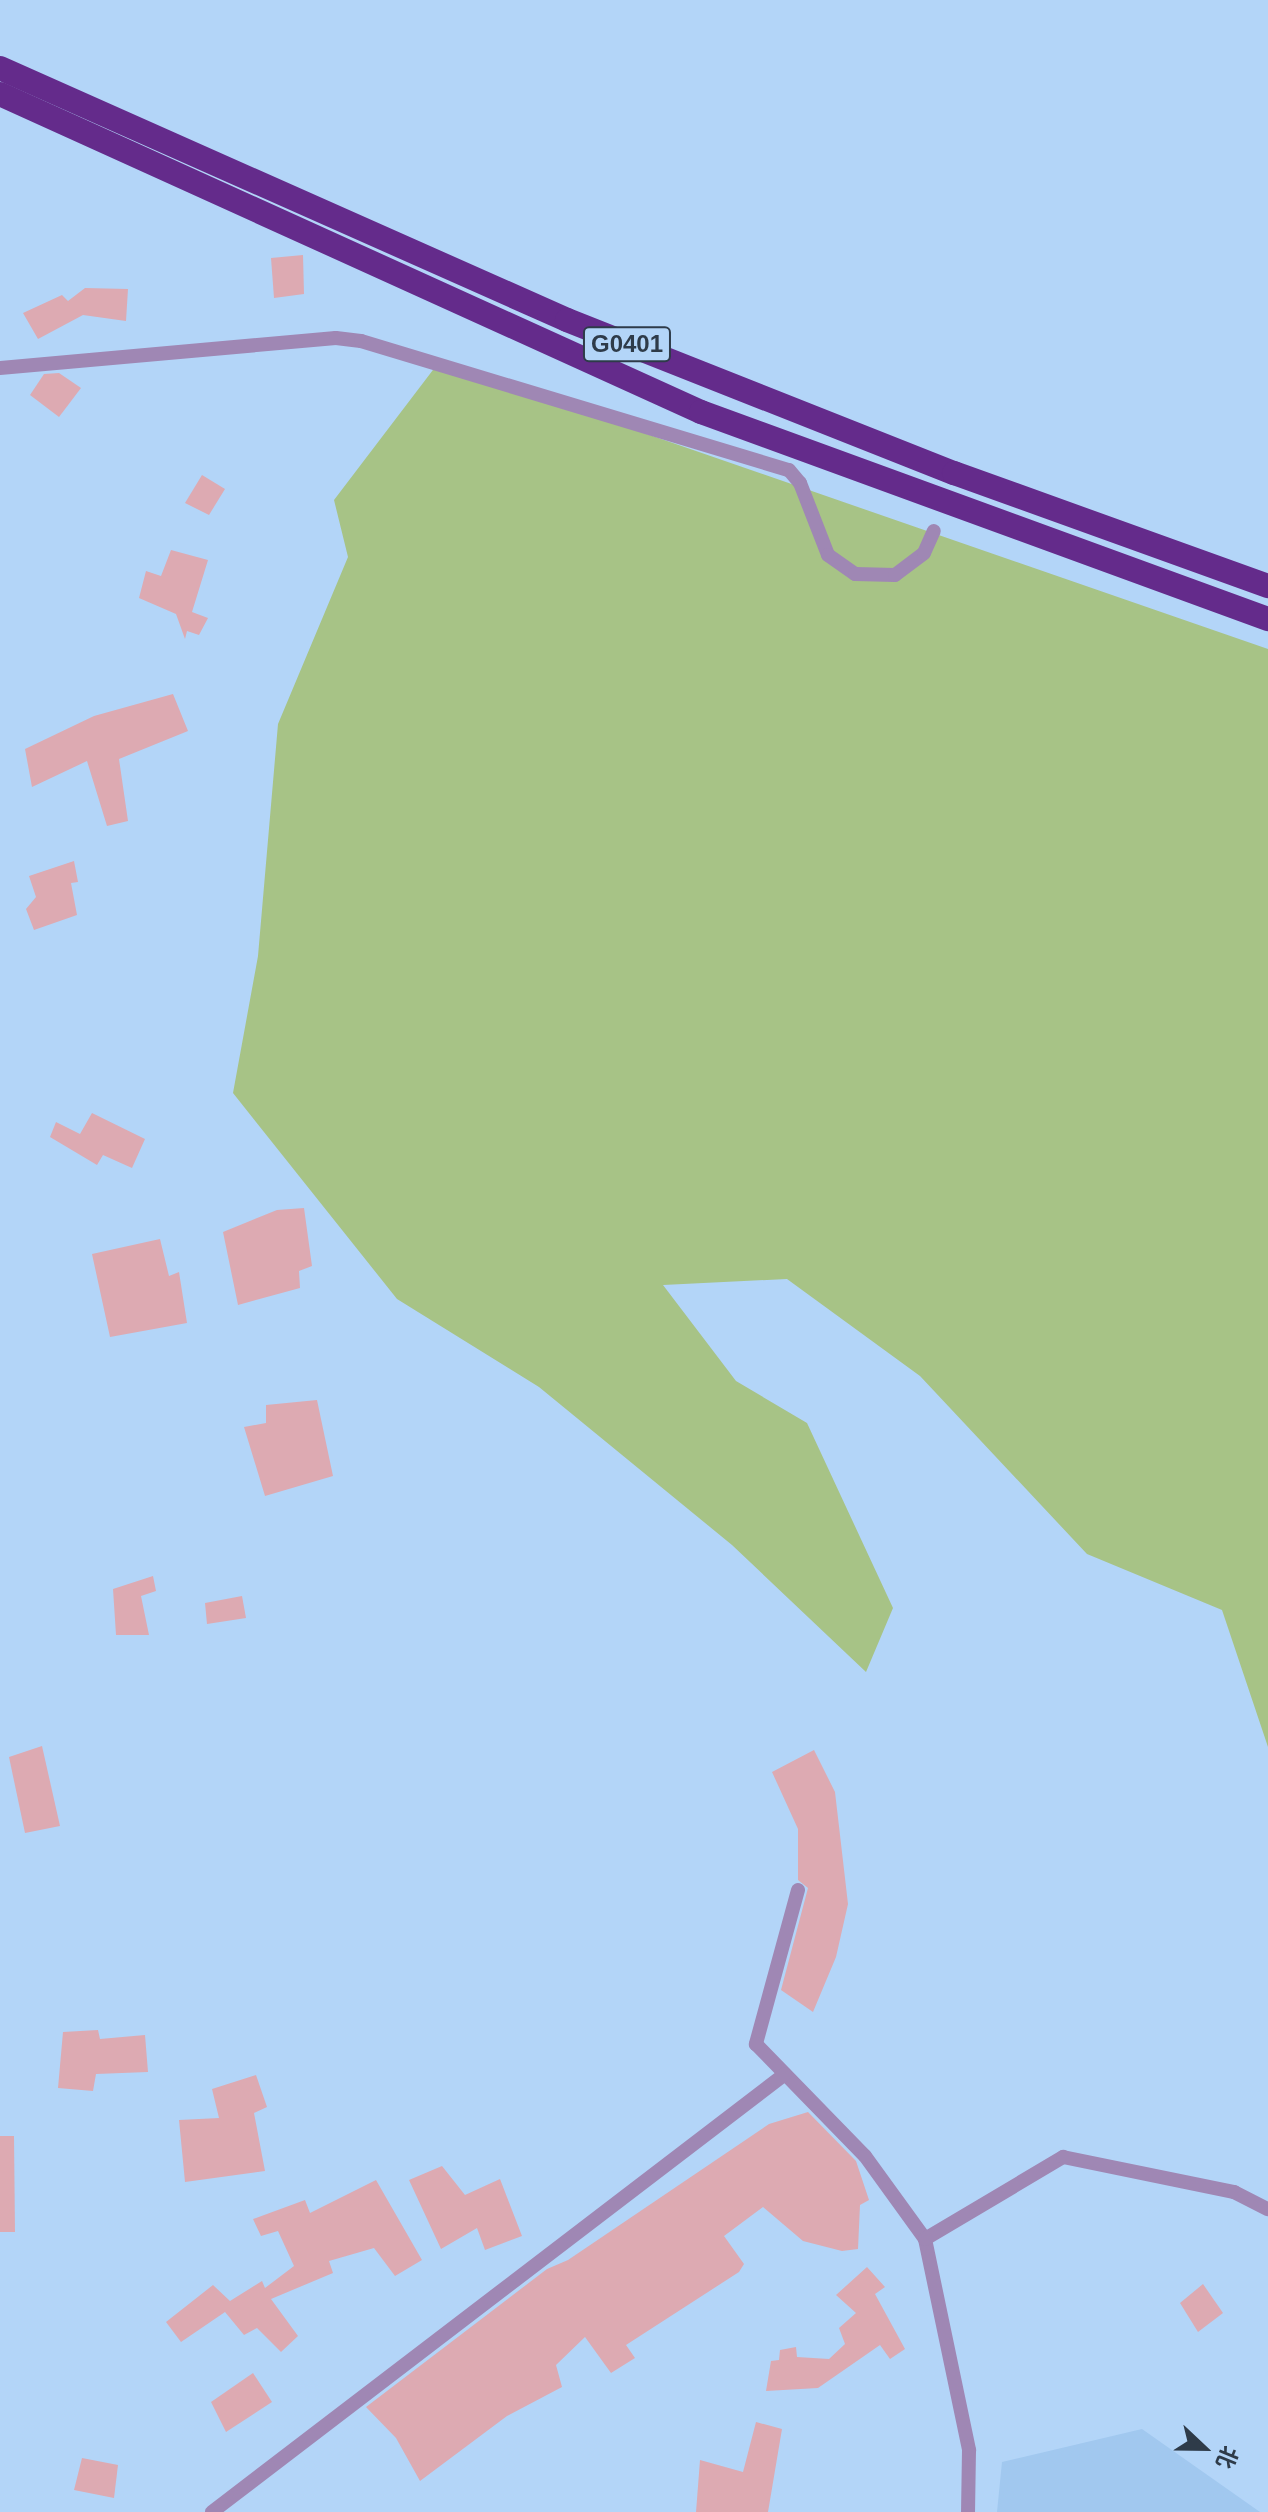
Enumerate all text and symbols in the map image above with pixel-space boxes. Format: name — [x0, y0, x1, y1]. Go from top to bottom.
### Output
road number: G0401 — [581, 324, 673, 364]
north arrow — [1164, 2408, 1244, 2488]
text: 北 — [1211, 2442, 1242, 2472]

